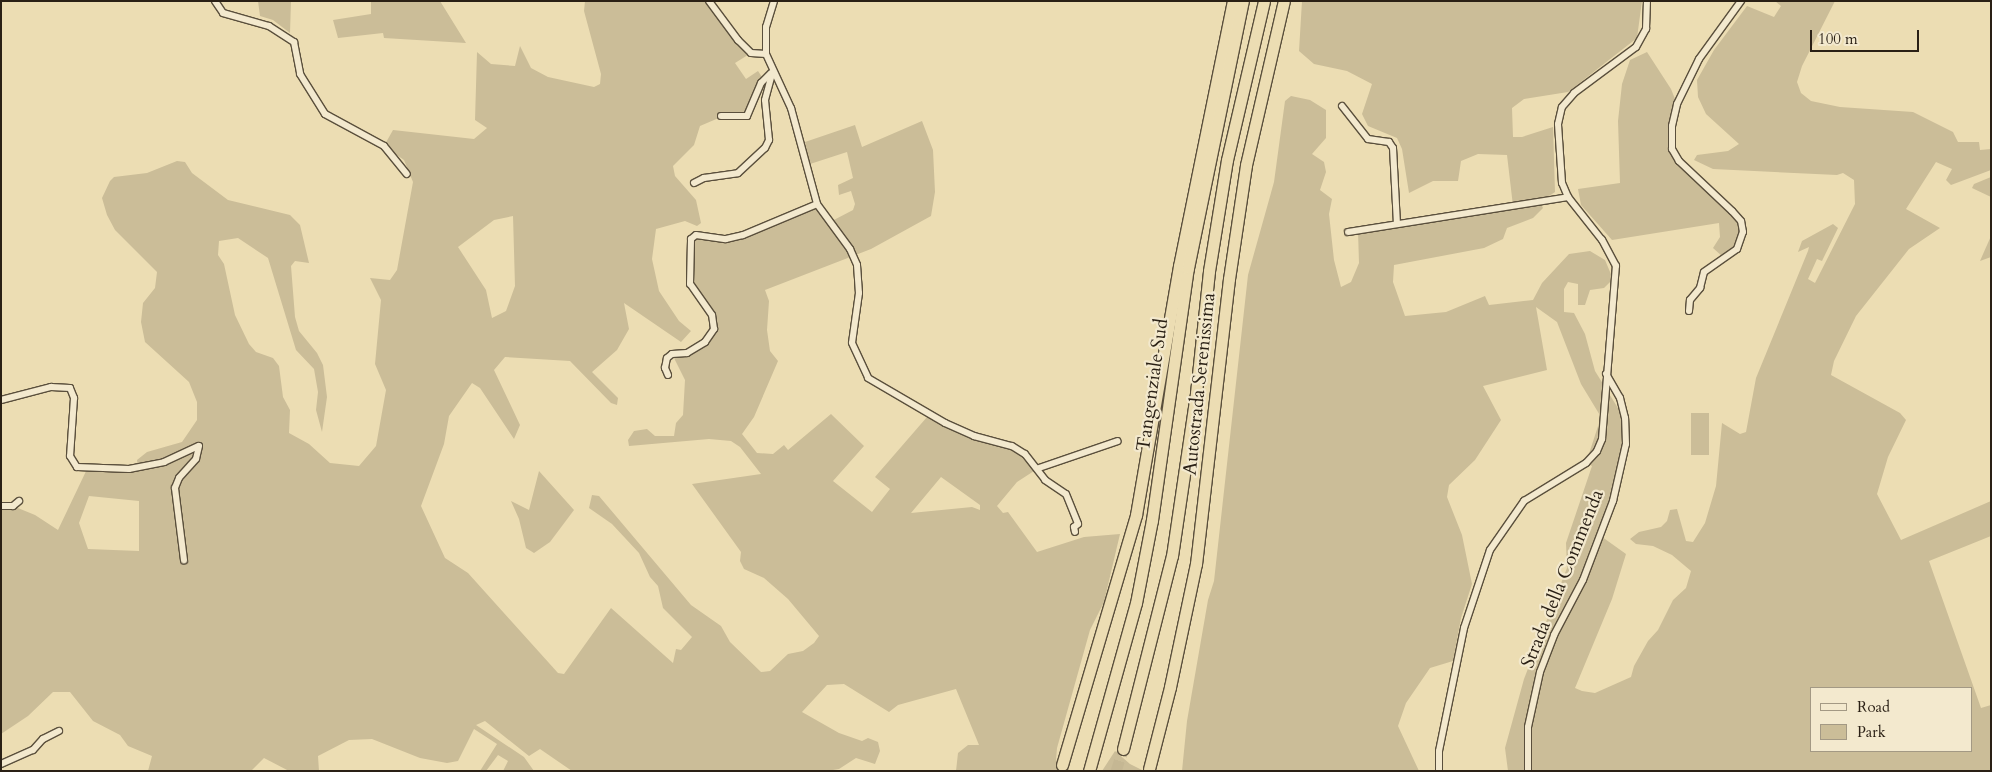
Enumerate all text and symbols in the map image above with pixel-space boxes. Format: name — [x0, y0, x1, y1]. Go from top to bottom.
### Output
scale bar — [1812, 20, 1921, 52]
text: 100 m — [1818, 29, 1858, 49]
street label: Autostrada Serenissima — [1179, 292, 1221, 476]
street label: Tangenziale Sud — [1132, 317, 1174, 453]
street label: Strada della Commenda — [1517, 486, 1609, 672]
legend — [1810, 687, 1972, 752]
text: Road — [1857, 697, 1890, 717]
text: Park — [1857, 722, 1886, 742]

